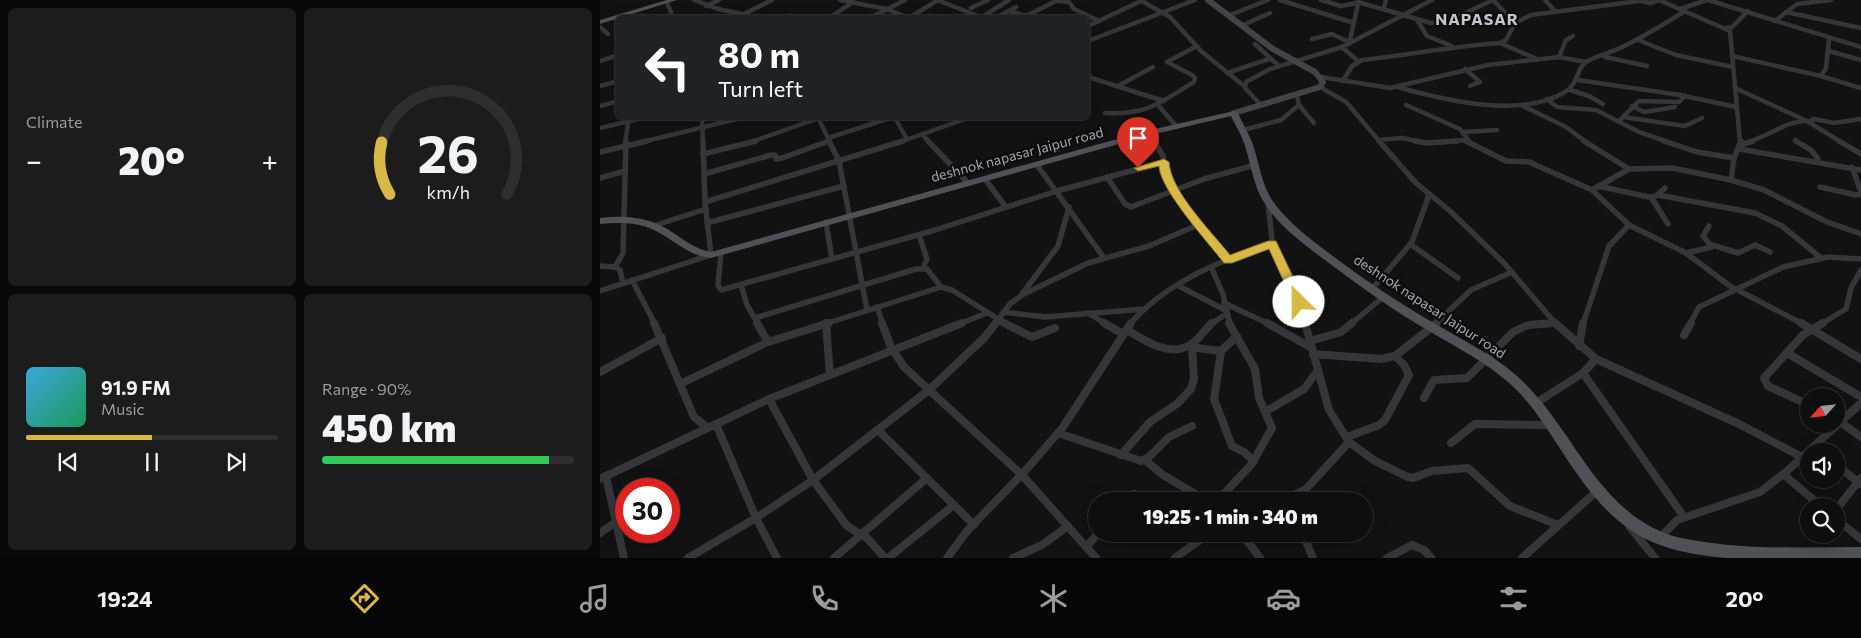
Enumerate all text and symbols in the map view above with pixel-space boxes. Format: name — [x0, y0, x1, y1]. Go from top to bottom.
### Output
district label: NAPASAR — [1435, 9, 1519, 28]
text: 80 m — [718, 32, 800, 75]
icon: left — [635, 35, 700, 100]
text: Turn left — [718, 75, 803, 102]
text: Climate — [26, 112, 82, 131]
pin — [1117, 117, 1159, 168]
text: 26 — [417, 120, 479, 184]
street label: deshnok napasar Jaipur road — [929, 123, 1105, 185]
icon: arrive — [1124, 124, 1152, 152]
text: 20° — [118, 136, 185, 183]
text: − — [26, 143, 42, 177]
text: + — [262, 143, 278, 177]
text: km/h — [426, 181, 470, 203]
street label: deshnok napasar Jaipur road — [1351, 250, 1509, 362]
position arrow — [1272, 275, 1324, 327]
text: 91.9 FM — [101, 376, 171, 399]
text: Range · 90% — [322, 379, 411, 398]
north arrow — [1800, 388, 1845, 432]
map controls — [1800, 388, 1845, 543]
text: Music — [101, 399, 145, 418]
text: 450 km — [322, 403, 456, 450]
button: sound — [1800, 443, 1845, 488]
icon: previous — [54, 448, 82, 476]
icon: pause — [138, 448, 166, 476]
icon: next — [222, 448, 250, 476]
speed limit sign: 30 — [615, 478, 680, 543]
button: search — [1800, 498, 1845, 543]
text: 19:25 · 1 min · 340 m — [1143, 505, 1318, 528]
icon: directions — [347, 581, 382, 616]
icon: music — [577, 581, 612, 616]
icon: phone — [807, 581, 842, 616]
icon: climate — [1036, 581, 1071, 616]
icon: car — [1266, 581, 1301, 616]
icon: filters — [1496, 581, 1531, 616]
text: 19:24 — [97, 585, 152, 612]
text: 20° — [1726, 585, 1764, 612]

